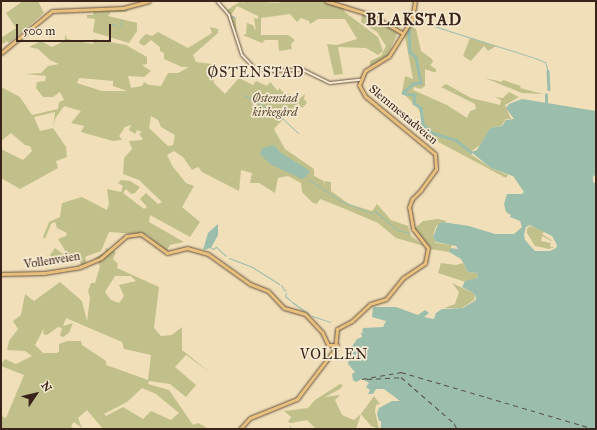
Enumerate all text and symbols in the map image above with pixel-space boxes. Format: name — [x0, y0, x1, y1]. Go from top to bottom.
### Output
district label: BLAKSTAD — [366, 10, 462, 30]
scale bar — [18, 16, 113, 42]
text: 500 m — [23, 24, 55, 38]
district label: ØSTENSTAD — [208, 65, 304, 81]
street label: Slemmestadveien — [366, 82, 440, 148]
park label: Østenstad kirkegård — [252, 92, 298, 120]
street label: Vollenveien — [23, 249, 81, 273]
district label: VOLLEN — [300, 347, 368, 363]
north arrow — [16, 374, 56, 414]
text: N — [38, 379, 54, 394]

